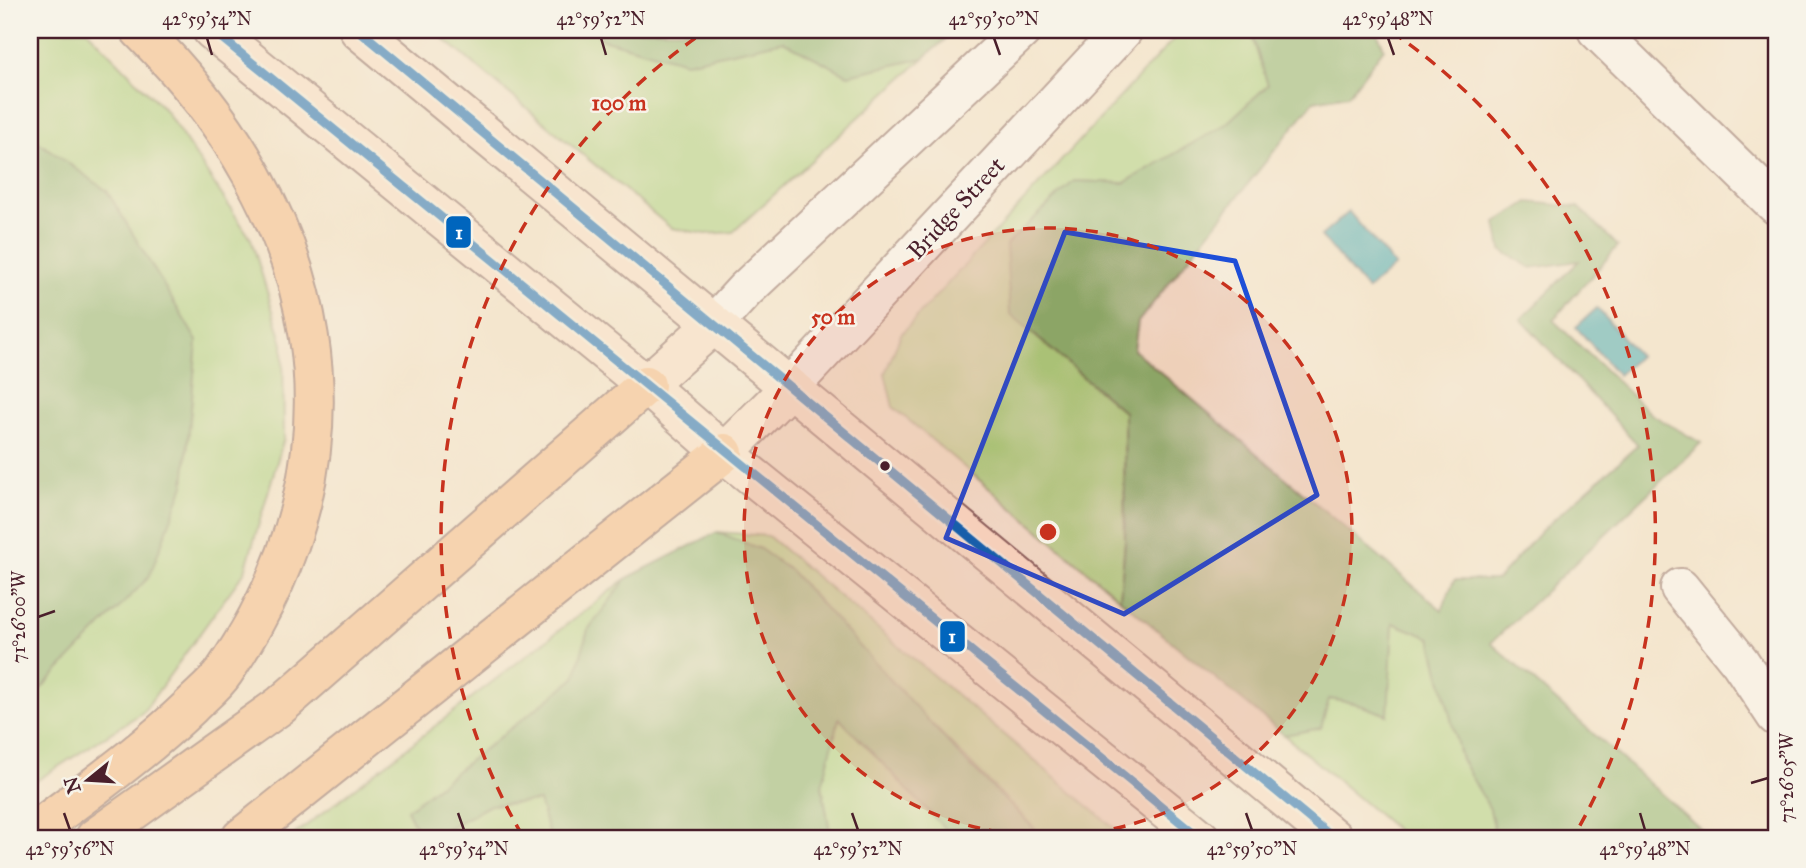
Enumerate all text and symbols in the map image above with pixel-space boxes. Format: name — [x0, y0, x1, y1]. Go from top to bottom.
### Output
text: 42°59'54"N — [162, 8, 252, 30]
text: 42°59'52"N — [557, 8, 645, 30]
text: 42°59'50"N — [949, 8, 1039, 30]
text: 42°59'48"N — [1342, 8, 1434, 30]
text: 100 m — [592, 90, 647, 116]
street label: Bridge Street — [901, 150, 1011, 266]
line badge: 1 — [445, 215, 472, 249]
text: 1 — [455, 221, 463, 244]
text: 50 m — [811, 304, 855, 330]
unlabelled marker — [878, 459, 892, 473]
centre of rings — [1036, 520, 1060, 544]
text: 71°26'00"W — [8, 570, 30, 663]
line badge: 1 — [939, 620, 966, 653]
text: 1 — [948, 625, 956, 648]
text: 71°26'05"W — [1776, 732, 1798, 823]
north arrow — [52, 746, 122, 816]
text: N — [59, 774, 86, 796]
text: 42°59'56"N — [25, 838, 115, 860]
text: 42°59'54"N — [419, 838, 509, 860]
text: 42°59'52"N — [814, 838, 902, 860]
text: 42°59'50"N — [1207, 838, 1297, 860]
text: 42°59'48"N — [1599, 838, 1691, 860]

